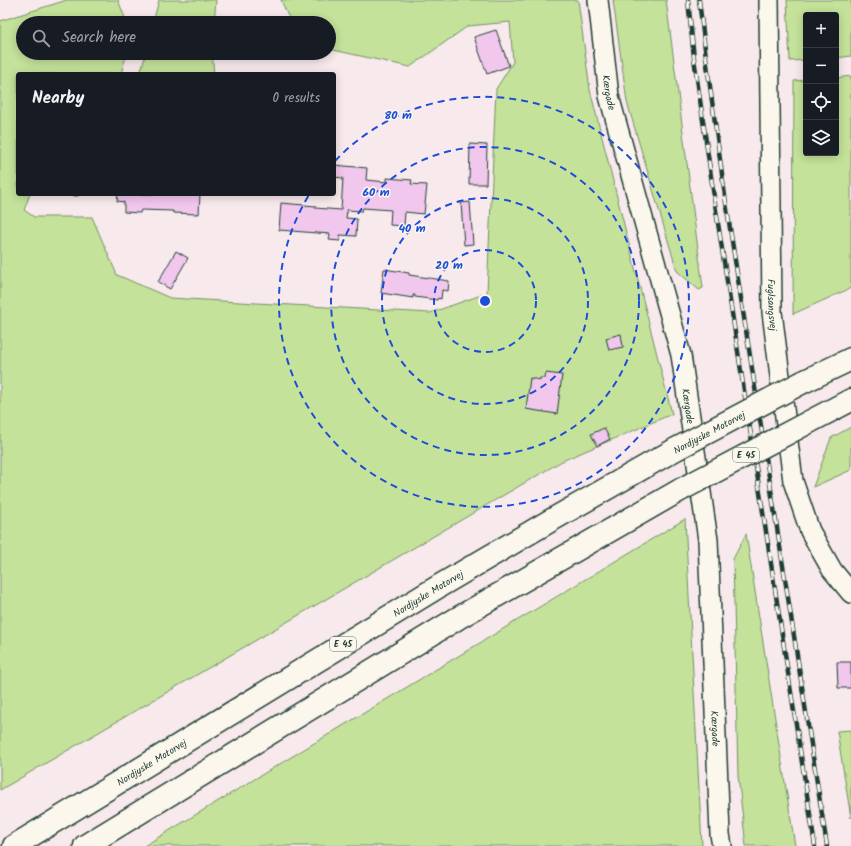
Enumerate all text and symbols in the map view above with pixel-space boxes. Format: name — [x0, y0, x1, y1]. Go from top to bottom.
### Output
map controls — [803, 12, 839, 156]
button: + — [803, 12, 839, 48]
search box — [16, 16, 336, 60]
text: Search here — [62, 26, 136, 50]
icon: search — [30, 27, 52, 49]
button: − — [803, 48, 839, 84]
street label: Kærgade — [598, 74, 620, 113]
button: locate — [803, 84, 839, 120]
text: Nearby — [32, 85, 84, 112]
text: 0 results — [273, 88, 320, 109]
text: 80 m — [384, 106, 412, 125]
button: layers — [803, 120, 839, 156]
text: 60 m — [362, 183, 390, 202]
text: 40 m — [398, 219, 426, 238]
text: 20 m — [435, 256, 463, 275]
street label: Fuglsangsvej — [763, 279, 781, 332]
centre of rings — [478, 294, 492, 308]
street label: Kærgade — [677, 387, 698, 425]
street label: Nordjyske Motorvej — [671, 407, 749, 459]
road number: E 45 — [733, 448, 759, 462]
street label: Nordjyske Motorvej — [390, 566, 467, 622]
road number: E 45 — [330, 637, 356, 651]
street label: Kærgade — [706, 710, 723, 747]
street label: Nordjyske Motorvej — [114, 735, 190, 791]

